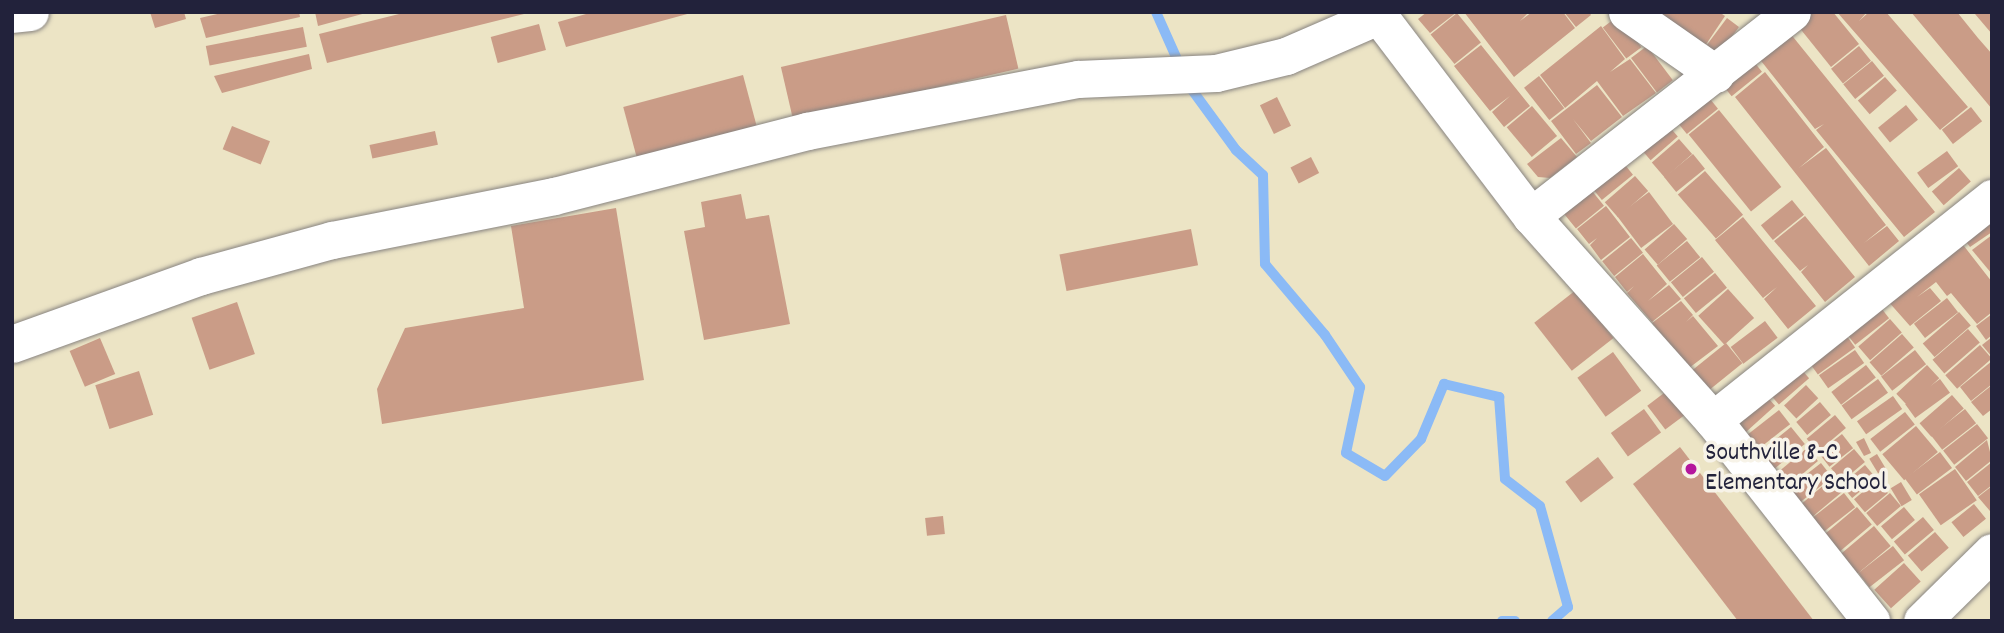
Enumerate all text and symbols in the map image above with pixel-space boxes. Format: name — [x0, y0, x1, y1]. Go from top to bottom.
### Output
place label: Southville 8-C Elementary School — [1705, 438, 1887, 500]
marker: Southville 8-C Elementary School — [1683, 461, 1699, 477]

